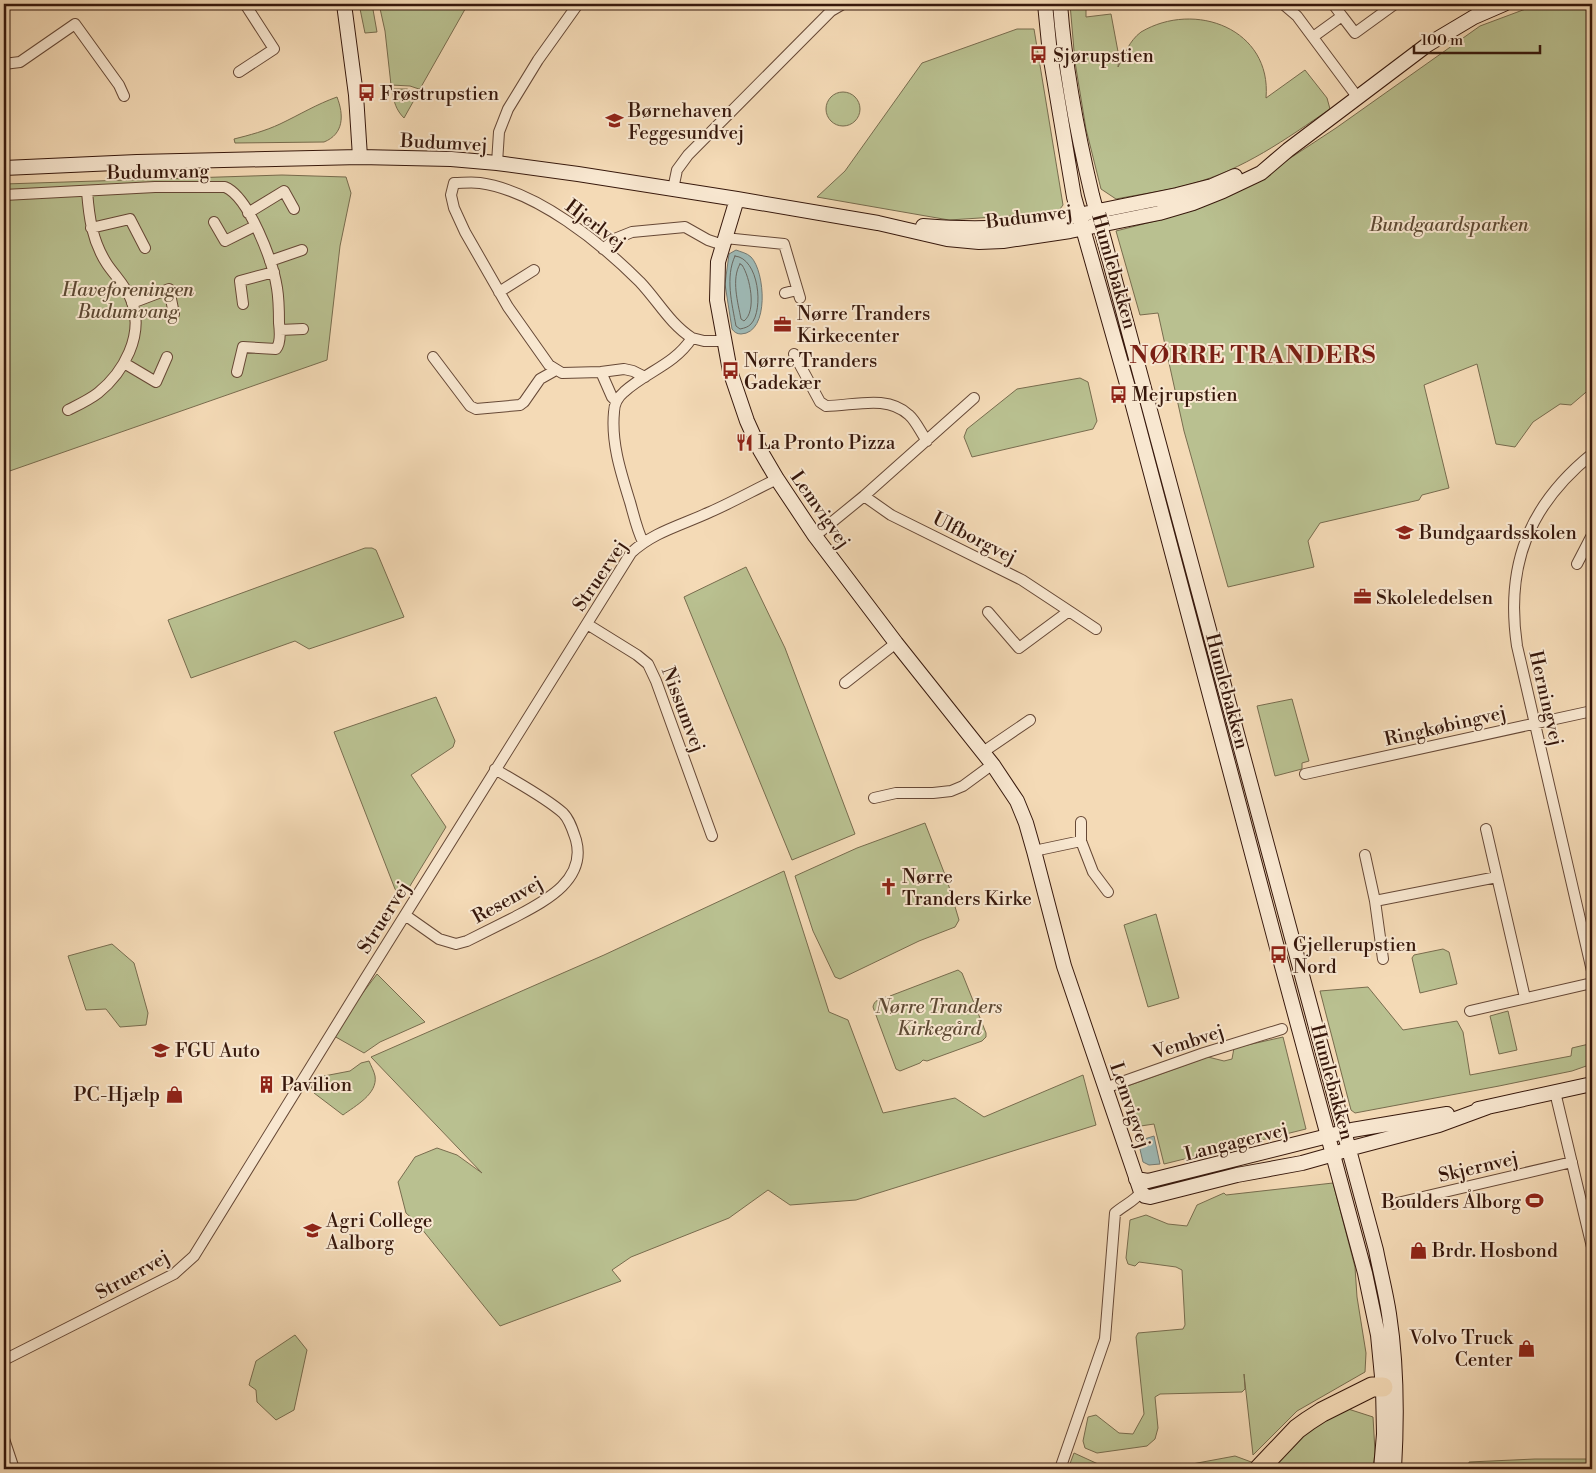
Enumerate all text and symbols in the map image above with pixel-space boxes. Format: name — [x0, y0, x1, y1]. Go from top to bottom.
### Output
scale bar — [1414, 22, 1540, 54]
text: 100 m — [1421, 31, 1463, 50]
place label: Sjørupstien — [1053, 44, 1154, 68]
bus stop icon: Sjørupstien — [1029, 45, 1049, 65]
place label: Frøstrupstien — [380, 82, 499, 106]
bus stop icon: Frøstrupstien — [356, 83, 376, 103]
place label: Børnehaven Feggesundvej — [627, 99, 744, 145]
school or university icon: Børnehaven Feggesundvej — [604, 111, 624, 131]
street label: Budumvej — [399, 129, 488, 157]
street label: Budumvang — [106, 159, 210, 185]
street label: Hjerlvej — [560, 194, 630, 255]
street label: Budumvej — [983, 200, 1074, 234]
street label: Humlebakken — [1086, 211, 1142, 332]
park label: Bundgaardsparken — [1368, 213, 1529, 237]
park label: Haveforeningen Budumvang — [61, 278, 194, 324]
place label: Nørre Tranders Kirkecenter — [797, 302, 930, 348]
office icon: Nørre Tranders Kirkecenter — [773, 314, 793, 334]
district label: NØRRE TRANDERS — [1130, 341, 1376, 371]
place label: Nørre Tranders Gadekær — [744, 349, 877, 395]
bus stop icon: Nørre Tranders Gadekær — [720, 361, 740, 381]
place label: Mejrupstien — [1132, 383, 1238, 407]
bus stop icon: Mejrupstien — [1108, 384, 1128, 404]
place label: La Pronto Pizza — [758, 431, 896, 455]
restaurant icon: La Pronto Pizza — [734, 432, 754, 452]
street label: Lemvigvej — [785, 466, 856, 553]
street label: Ulfborgvej — [929, 507, 1021, 569]
place label: Bundgaardsskolen — [1418, 521, 1577, 545]
school or university icon: Bundgaardsskolen — [1395, 522, 1415, 542]
street label: Struervej — [567, 535, 632, 616]
place label: Skoleledelsen — [1376, 586, 1493, 610]
office icon: Skoleledelsen — [1352, 587, 1372, 607]
street label: Humlebakken — [1200, 631, 1254, 752]
street label: Herningvej — [1523, 648, 1569, 748]
street label: Nissumvej — [656, 663, 710, 755]
street label: Ringkøbingvej — [1382, 700, 1509, 752]
place label: Nørre Tranders Kirke — [902, 865, 1032, 911]
street label: Resenvej — [468, 871, 547, 929]
street label: Struervej — [352, 877, 415, 958]
church icon: Nørre Tranders Kirke — [878, 877, 898, 897]
place label: Gjellerupstien Nord — [1293, 933, 1417, 979]
bus stop icon: Gjellerupstien Nord — [1269, 945, 1289, 965]
park label: Nørre Tranders Kirkegård — [875, 995, 1002, 1041]
street label: Vembvej — [1149, 1019, 1227, 1065]
street label: Humlebakken — [1305, 1022, 1359, 1143]
place label: FGU Auto — [175, 1039, 260, 1063]
school or university icon: FGU Auto — [151, 1040, 171, 1060]
street label: Lemvigvej — [1104, 1059, 1156, 1151]
place label: Pavilion — [281, 1073, 352, 1097]
building icon: Pavilion — [257, 1074, 277, 1094]
place label: PC-Hjælp — [73, 1083, 160, 1107]
shop icon: PC-Hjælp — [164, 1084, 184, 1104]
street label: Langagervej — [1182, 1117, 1291, 1166]
street label: Skjernvej — [1436, 1146, 1521, 1188]
place label: Boulders Ålborg — [1381, 1189, 1521, 1214]
sports icon: Boulders Ålborg — [1525, 1191, 1545, 1211]
place label: Agri College Aalborg — [325, 1209, 432, 1255]
school or university icon: Agri College Aalborg — [302, 1221, 322, 1241]
place label: Brdr. Hosbond — [1431, 1239, 1558, 1263]
shop icon: Brdr. Hosbond — [1408, 1240, 1428, 1260]
street label: Struervej — [91, 1245, 174, 1305]
place label: Volvo Truck Center — [1408, 1326, 1514, 1372]
shop icon: Volvo Truck Center — [1517, 1338, 1537, 1358]

